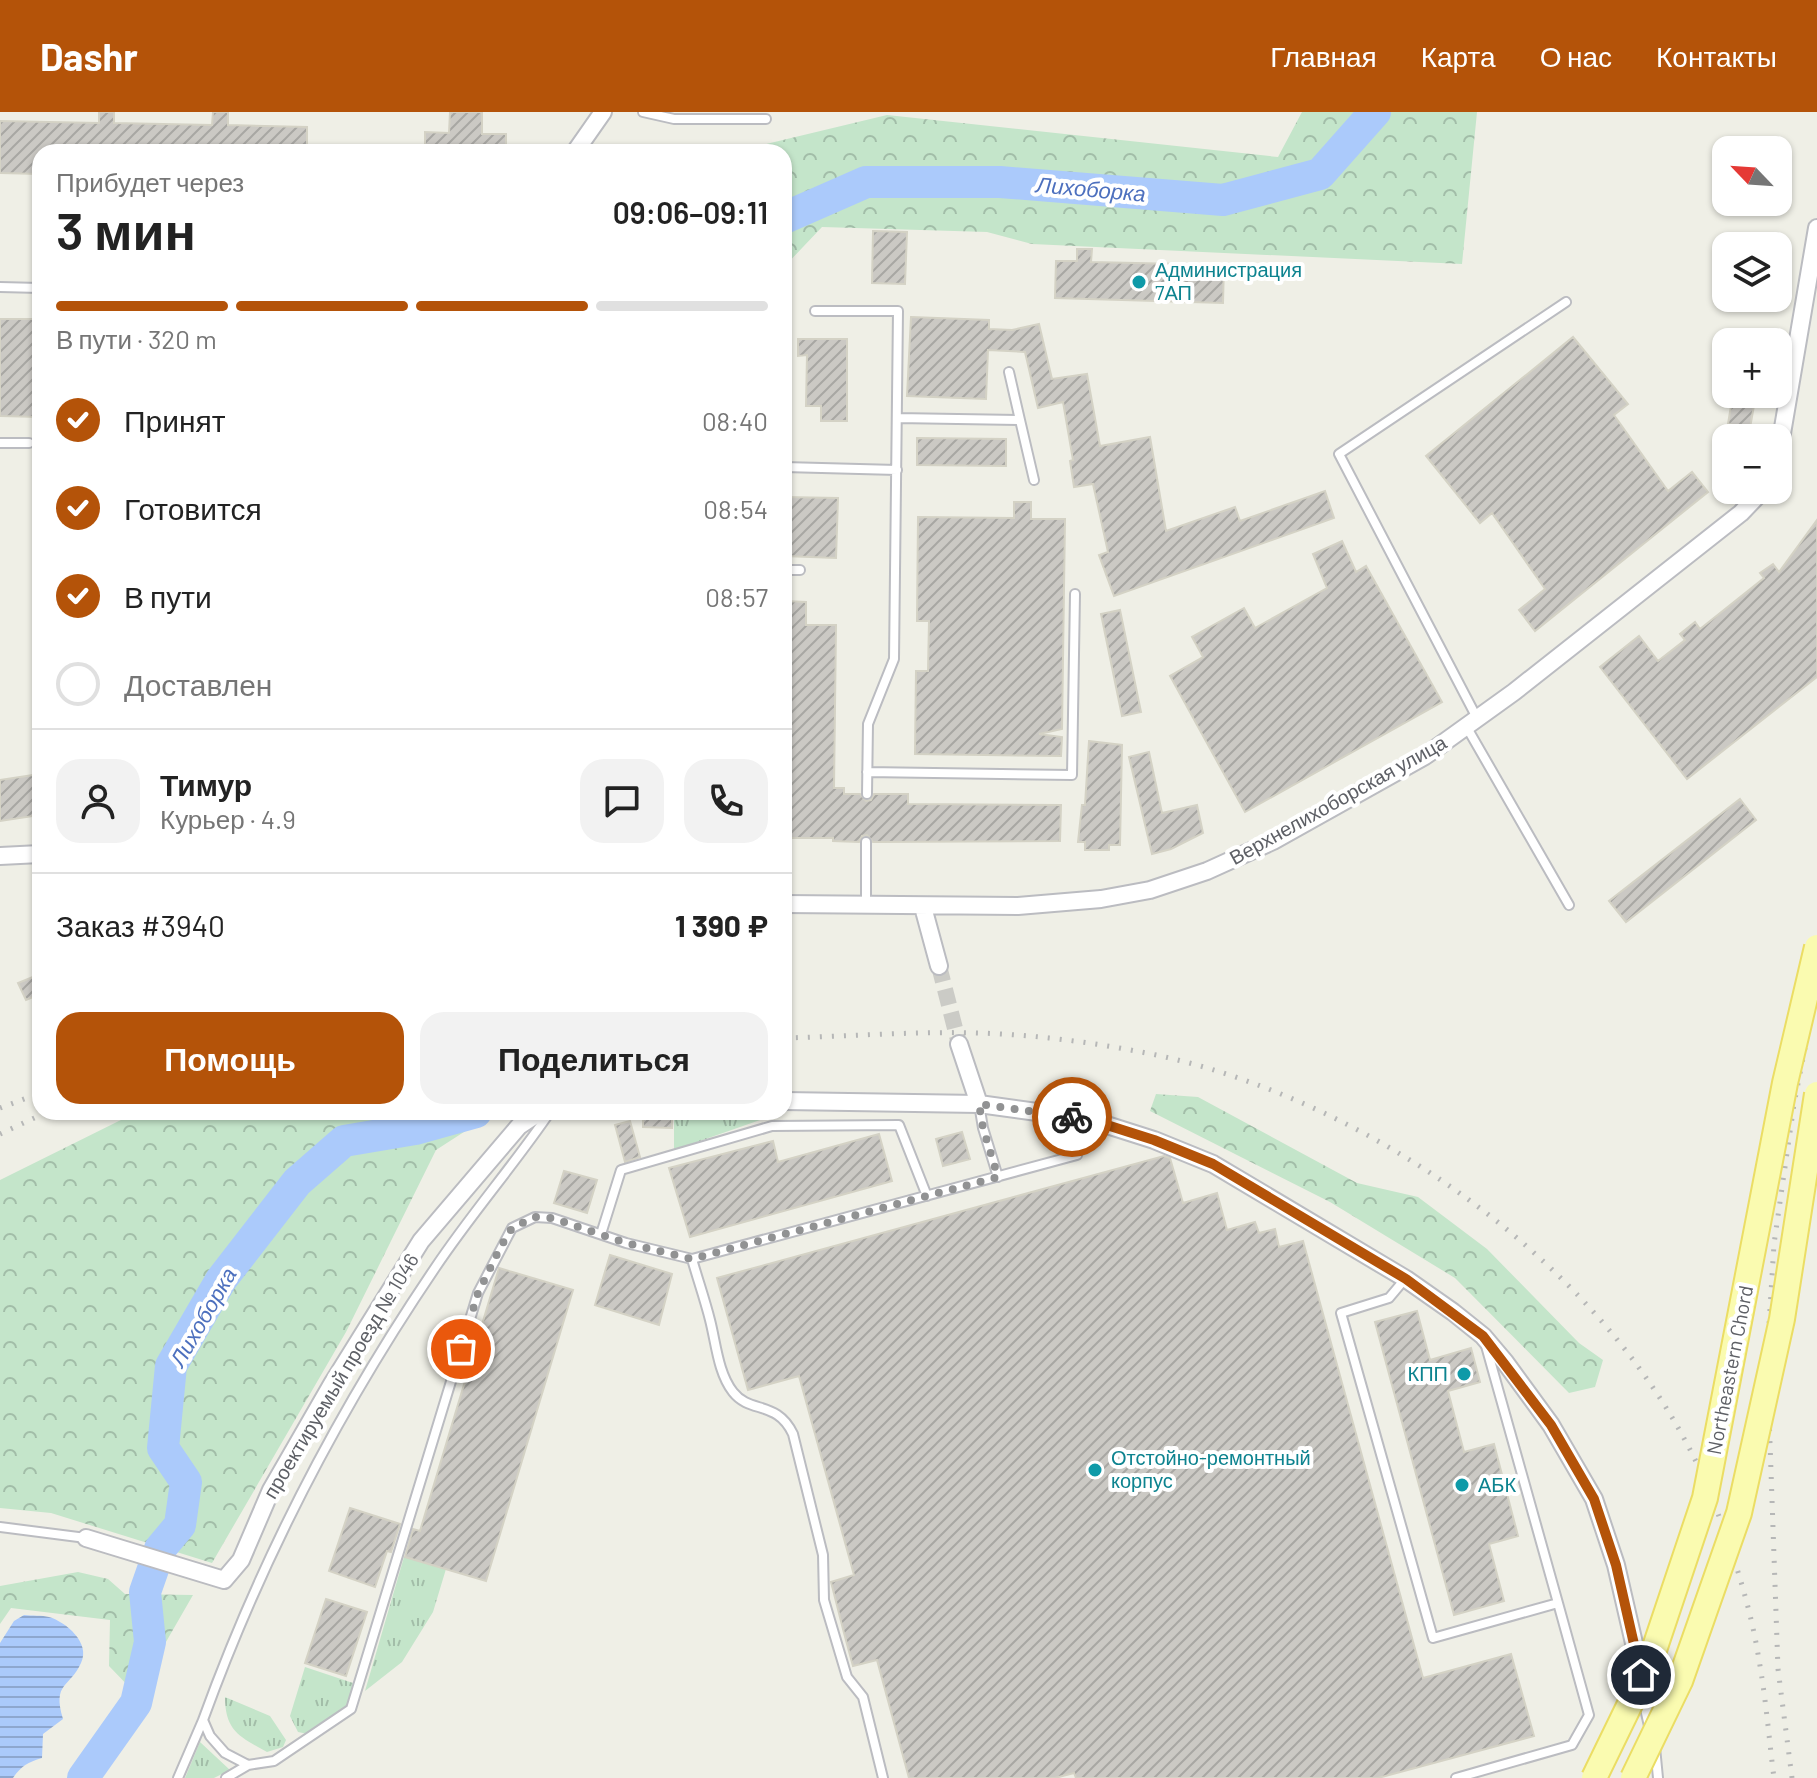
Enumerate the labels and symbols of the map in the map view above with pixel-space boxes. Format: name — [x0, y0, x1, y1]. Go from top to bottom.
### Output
north arrow — [1712, 136, 1792, 216]
water label: Лихоборка — [1033, 170, 1147, 207]
place label: Администрация 7АП — [1155, 257, 1302, 304]
marker: Администрация 7АП — [1130, 273, 1148, 291]
street label: Верхнелихоборская улица — [1225, 729, 1451, 869]
courier — [1032, 1077, 1112, 1157]
street label: проектируемый проезд № 1046 — [257, 1249, 423, 1502]
water label: Лихоборка — [162, 1262, 242, 1373]
street label: Northeastern Chord — [1701, 1283, 1757, 1456]
pin — [427, 1315, 495, 1383]
place label: КПП — [1408, 1361, 1448, 1385]
marker: КПП — [1455, 1365, 1473, 1383]
place label: Отстойно-ремонтный корпус — [1111, 1445, 1311, 1492]
marker: Отстойно-ремонтный корпус — [1086, 1461, 1104, 1479]
place label: АБК — [1478, 1472, 1516, 1496]
marker: АБК — [1453, 1476, 1471, 1494]
pin — [1607, 1641, 1675, 1709]

